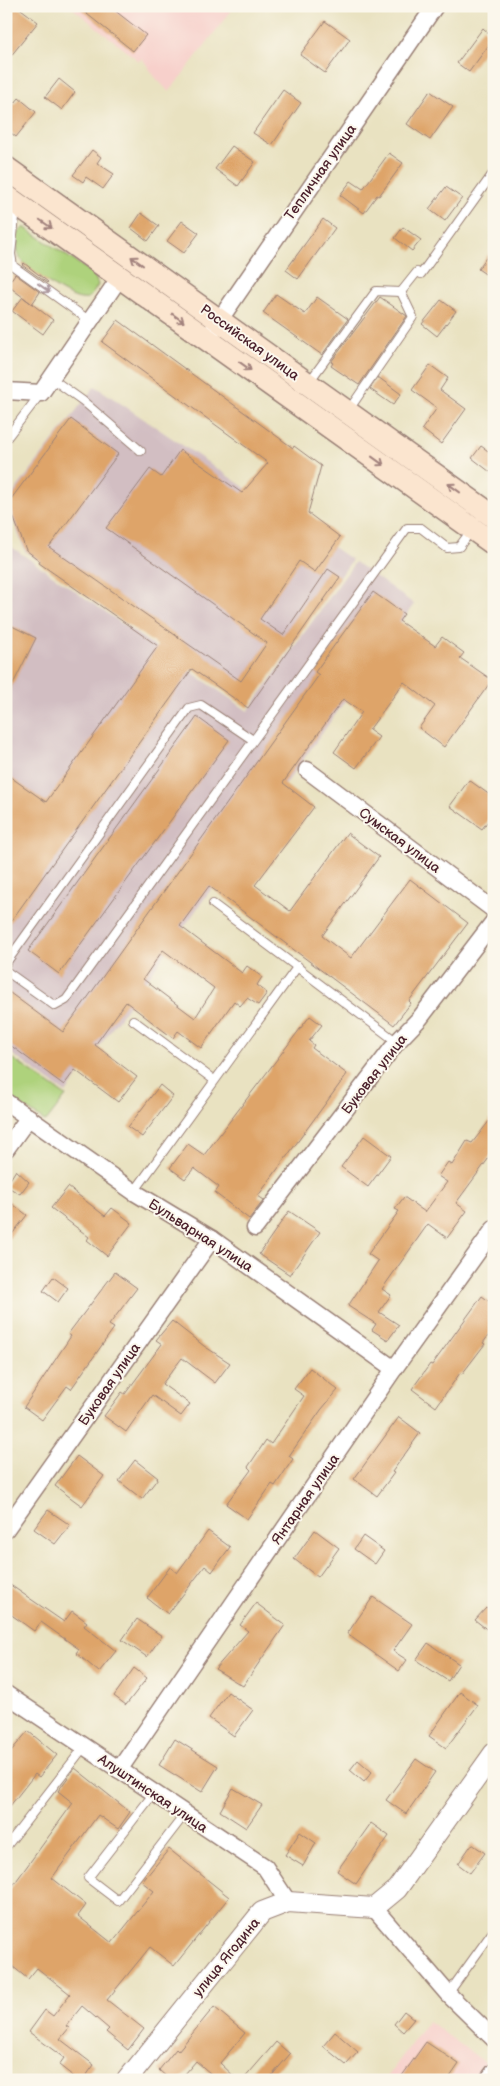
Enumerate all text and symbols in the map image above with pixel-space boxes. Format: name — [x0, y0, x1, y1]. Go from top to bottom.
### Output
street label: Тепличная улица — [281, 120, 360, 224]
one-way arrow — [39, 219, 53, 229]
one-way arrow — [130, 256, 144, 266]
one-way arrow — [37, 283, 51, 293]
street label: Российская улица — [197, 301, 303, 384]
one-way arrow — [171, 313, 185, 323]
one-way arrow — [238, 361, 252, 371]
one-way arrow — [371, 456, 385, 466]
one-way arrow — [447, 483, 461, 493]
street label: Сумская улица — [356, 804, 444, 877]
street label: Буковая улица — [338, 1030, 411, 1118]
street label: Бульварная улица — [145, 1195, 257, 1276]
street label: Буковая улица — [75, 1339, 144, 1429]
street label: Янтарная улица — [268, 1450, 343, 1548]
street label: Алуштинская улица — [94, 1750, 211, 1837]
street label: улица Ягодина — [189, 1914, 264, 2000]

